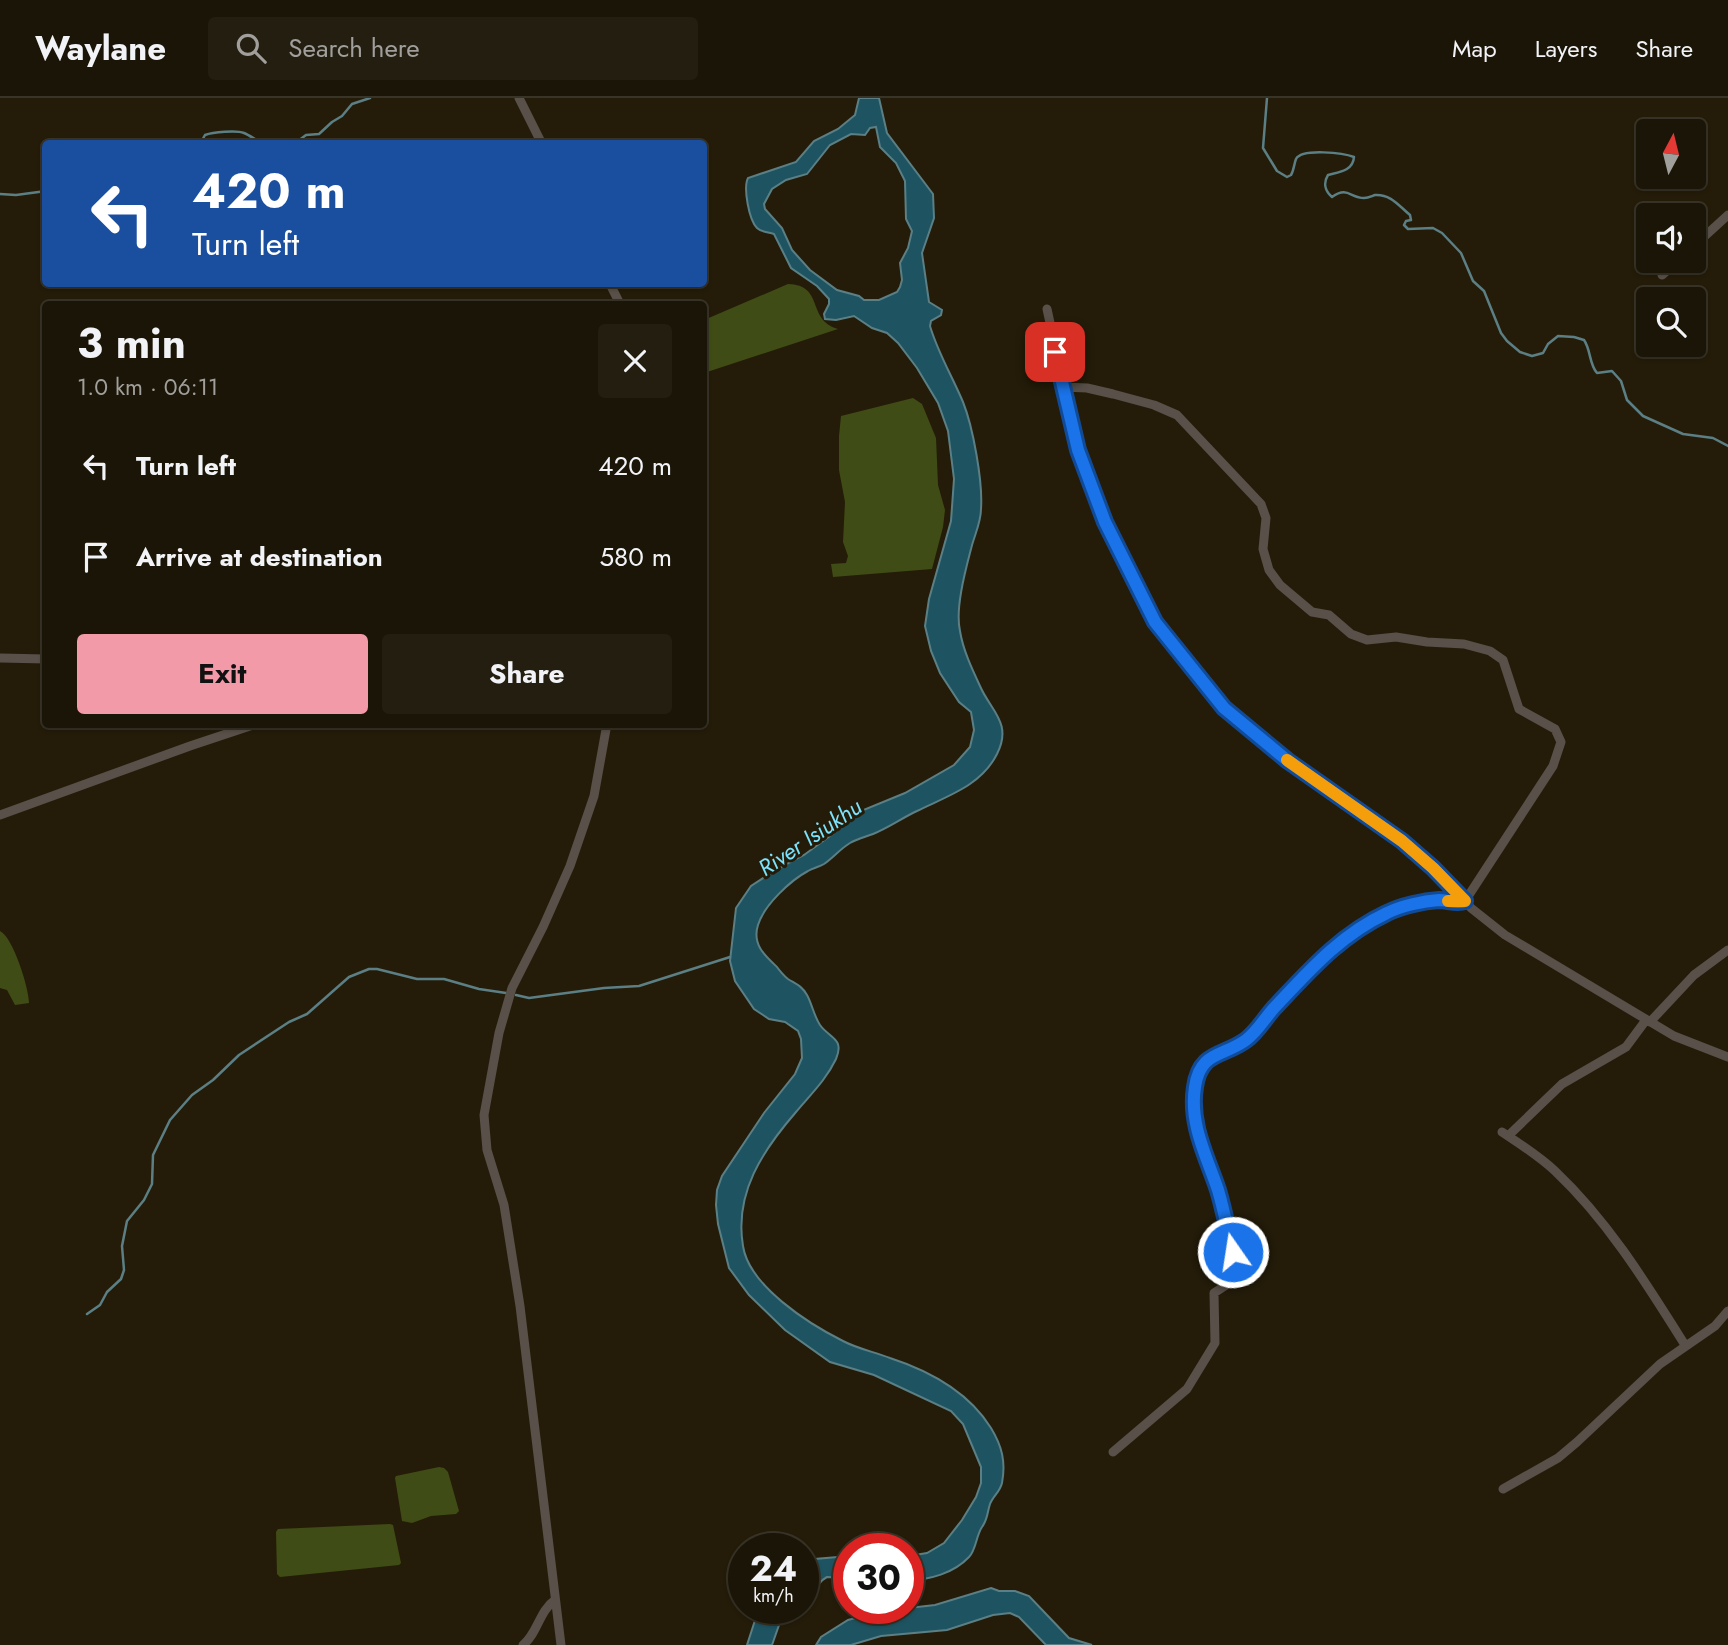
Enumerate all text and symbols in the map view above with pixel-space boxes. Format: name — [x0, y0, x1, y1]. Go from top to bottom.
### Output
search box — [208, 17, 698, 80]
text: Waylane — [35, 25, 166, 72]
icon: search — [232, 29, 270, 67]
text: Search here — [288, 29, 420, 67]
text: Map — [1452, 31, 1497, 66]
text: Layers — [1535, 31, 1597, 66]
text: Share — [1635, 31, 1693, 66]
north arrow — [1636, 119, 1706, 189]
map controls — [1636, 119, 1706, 357]
text: 420 m — [192, 156, 346, 226]
icon: left — [77, 168, 168, 259]
button: sound — [1636, 203, 1706, 273]
text: Turn left — [192, 221, 299, 267]
button: search — [1636, 287, 1706, 357]
text: 3 min — [77, 313, 186, 374]
pin — [1025, 322, 1085, 382]
button: close — [598, 324, 672, 398]
icon: arrive — [1036, 333, 1074, 371]
text: 1.0 km · 06:11 — [77, 370, 218, 404]
icon: left — [77, 447, 115, 485]
text: Turn left — [136, 447, 236, 485]
text: 420 m — [598, 447, 672, 485]
icon: arrive — [77, 538, 115, 576]
text: Arrive at destination — [136, 538, 383, 576]
text: 580 m — [599, 538, 672, 576]
button: Exit — [77, 634, 368, 714]
button: Share — [382, 634, 672, 714]
water label: River Isiukhu — [751, 789, 869, 884]
position arrow — [1196, 1215, 1270, 1289]
speed limit sign: 30 — [833, 1533, 924, 1624]
text: 24 — [750, 1544, 797, 1594]
text: km/h — [753, 1583, 794, 1609]

